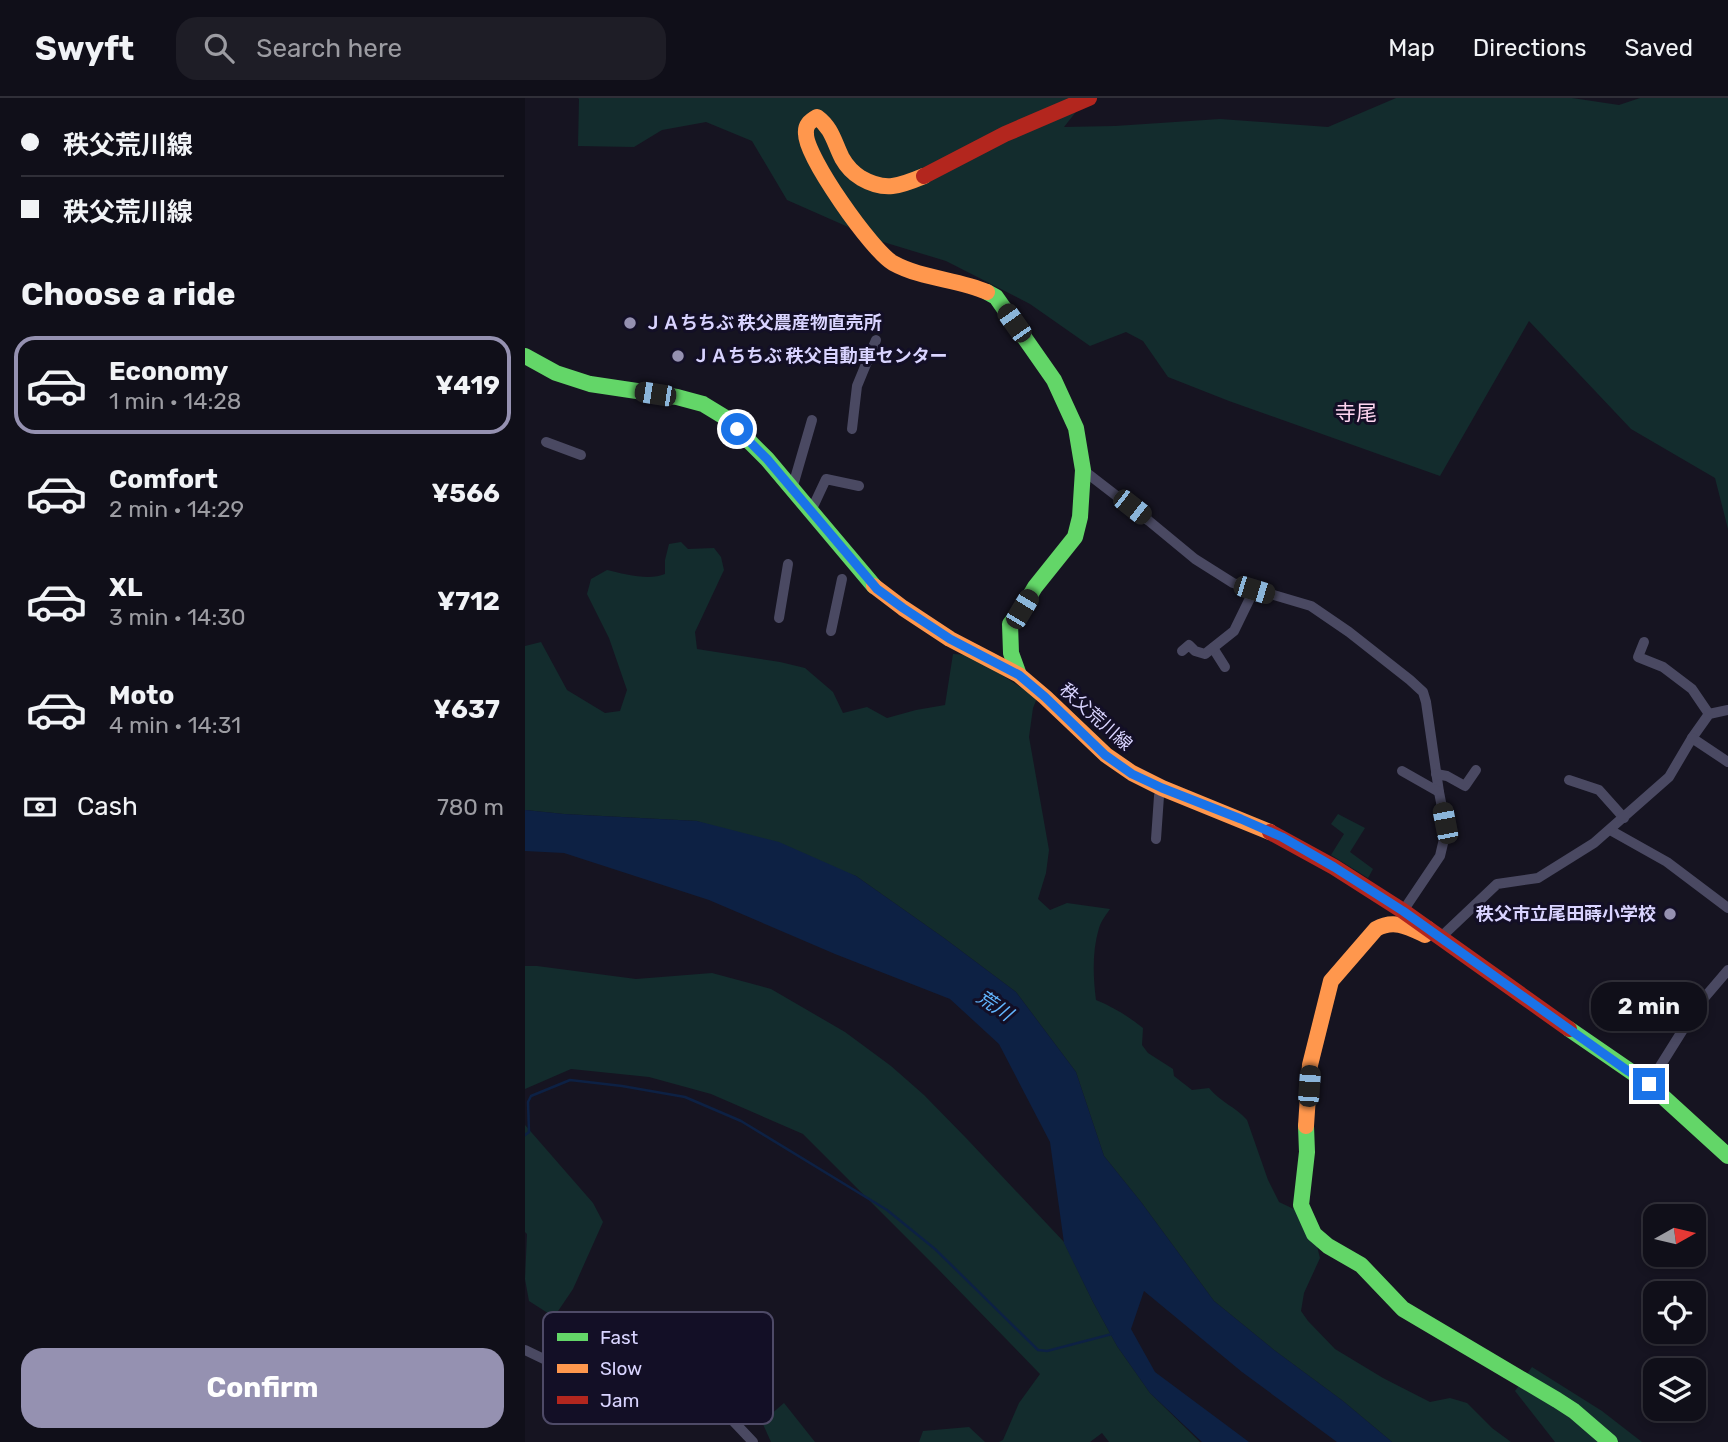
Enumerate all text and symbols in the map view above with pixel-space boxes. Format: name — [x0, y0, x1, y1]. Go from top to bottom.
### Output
search box — [176, 17, 666, 80]
text: Swyft — [35, 29, 134, 68]
icon: search — [200, 29, 238, 67]
text: Search here — [256, 33, 402, 64]
text: Map — [1388, 34, 1435, 62]
text: Directions — [1473, 34, 1586, 62]
text: Saved — [1624, 34, 1693, 62]
text: 秩父荒川線 — [63, 130, 193, 161]
text: 秩父荒川線 — [63, 197, 193, 228]
text: Choose a ride — [21, 275, 235, 313]
car — [994, 300, 1035, 346]
place label: ＪＡちちぶ 秩父農産物直売所 — [644, 312, 882, 334]
marker: ＪＡちちぶ 秩父農産物直売所 — [622, 315, 638, 331]
place label: ＪＡちちぶ 秩父自動車センター — [692, 345, 948, 367]
marker: ＪＡちちぶ 秩父自動車センター — [670, 348, 686, 364]
icon: car — [25, 354, 88, 417]
text: Economy — [109, 356, 228, 387]
text: ¥419 — [435, 370, 500, 401]
car — [633, 380, 678, 408]
text: 1 min · 14:28 — [109, 387, 241, 415]
district label: 寺尾 — [1335, 400, 1377, 425]
route start — [721, 413, 753, 445]
icon: car — [25, 462, 88, 525]
text: Comfort — [109, 464, 218, 495]
text: ¥566 — [431, 478, 500, 509]
car — [1109, 486, 1156, 528]
text: 2 min · 14:29 — [109, 495, 244, 523]
icon: car — [25, 570, 88, 633]
text: XL — [109, 572, 142, 603]
car — [1231, 574, 1278, 606]
text: ¥712 — [437, 586, 500, 617]
car — [1003, 586, 1042, 632]
text: 3 min · 14:30 — [109, 603, 246, 631]
icon: car — [25, 678, 88, 741]
street label: 秩父荒川線 — [1055, 679, 1137, 755]
text: Moto — [109, 680, 174, 711]
text: ¥637 — [433, 694, 500, 725]
text: 4 min · 14:31 — [109, 711, 241, 739]
icon: cash — [21, 788, 59, 826]
text: Cash — [77, 791, 138, 822]
text: 780 m — [437, 793, 504, 821]
car — [1431, 800, 1460, 846]
place label: 秩父市立尾田蒔小学校 — [1476, 903, 1656, 925]
marker: 秩父市立尾田蒔小学校 — [1662, 906, 1678, 922]
callout: 2 min — [1591, 982, 1707, 1032]
water label: 荒川 — [973, 985, 1019, 1027]
text: 2 min — [1618, 992, 1680, 1020]
car — [1298, 1064, 1321, 1108]
route end — [1633, 1068, 1665, 1100]
north arrow — [1643, 1204, 1706, 1267]
map controls — [1643, 1204, 1706, 1421]
button: locate — [1643, 1281, 1706, 1344]
legend — [543, 1312, 773, 1424]
text: Fast — [600, 1326, 639, 1349]
button: Confirm — [21, 1348, 504, 1428]
text: Slow — [600, 1357, 642, 1380]
button: layers — [1643, 1358, 1706, 1421]
text: Jam — [600, 1389, 639, 1412]

